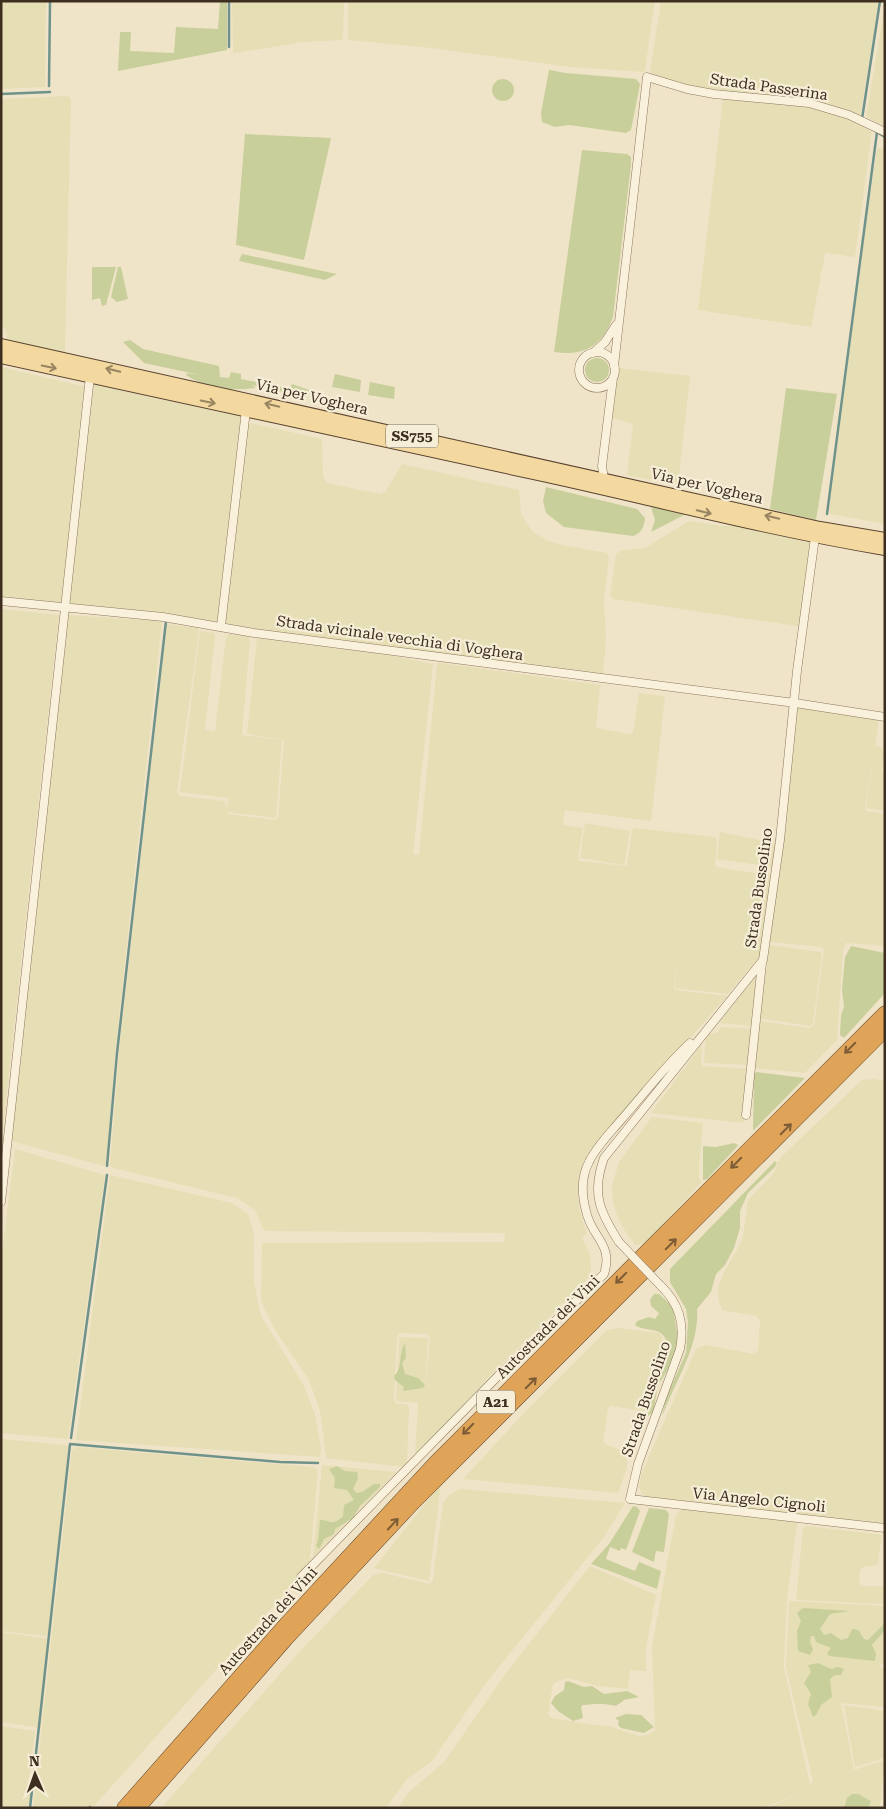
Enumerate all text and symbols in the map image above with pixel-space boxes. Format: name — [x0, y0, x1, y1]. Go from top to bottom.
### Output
street label: Strada Passerina — [709, 70, 829, 104]
one-way arrow — [40, 363, 56, 373]
one-way arrow — [106, 365, 122, 374]
street label: Via per Voghera — [254, 375, 370, 419]
one-way arrow — [199, 397, 215, 407]
one-way arrow — [265, 400, 281, 409]
road number: SS755 — [386, 424, 438, 448]
street label: Via per Voghera — [649, 464, 765, 508]
one-way arrow — [695, 508, 711, 517]
one-way arrow — [765, 512, 781, 521]
street label: Strada vicinale vecchia di Voghera — [275, 612, 525, 664]
street label: Strada Bussolino — [742, 827, 776, 949]
one-way arrow — [844, 1042, 856, 1054]
one-way arrow — [780, 1123, 792, 1135]
one-way arrow — [729, 1157, 742, 1169]
one-way arrow — [665, 1238, 677, 1250]
street label: Autostrada dei Vini — [493, 1271, 604, 1382]
one-way arrow — [614, 1272, 627, 1284]
street label: Strada Bussolino — [618, 1339, 674, 1459]
one-way arrow — [525, 1378, 537, 1390]
road number: A21 — [477, 1390, 515, 1414]
one-way arrow — [462, 1423, 474, 1436]
street label: Via Angelo Cignoli — [692, 1484, 827, 1516]
one-way arrow — [387, 1518, 399, 1530]
street label: Autostrada dei Vini — [215, 1563, 321, 1679]
north arrow — [10, 1749, 60, 1799]
text: N — [29, 1753, 40, 1769]

